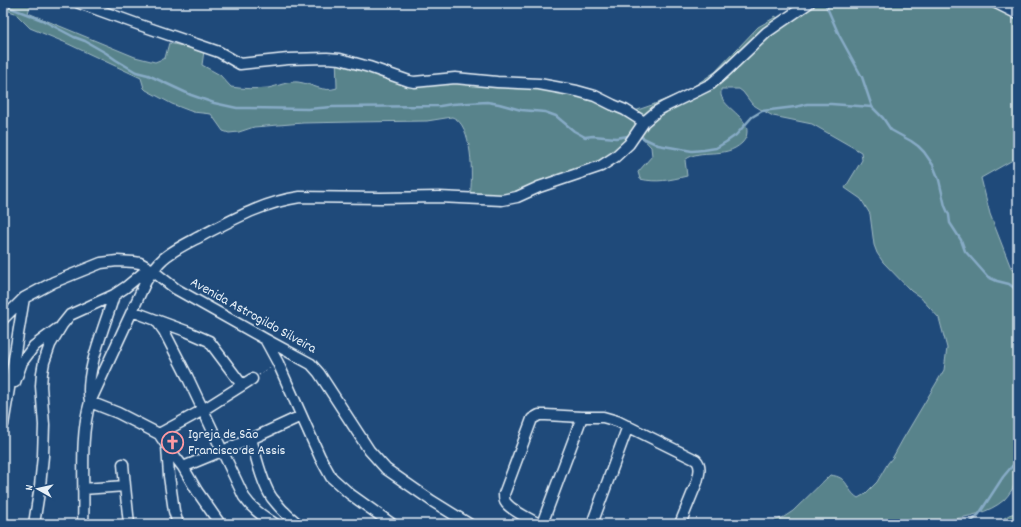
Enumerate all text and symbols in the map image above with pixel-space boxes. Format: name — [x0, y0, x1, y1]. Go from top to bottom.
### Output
street label: Avenida Astrogildo Silveira — [186, 273, 320, 359]
place label: Igreja de São Francisco de Assis — [188, 425, 286, 461]
church icon: Igreja de São Francisco de Assis — [160, 430, 186, 456]
north arrow — [18, 469, 58, 509]
text: N — [22, 484, 38, 492]

